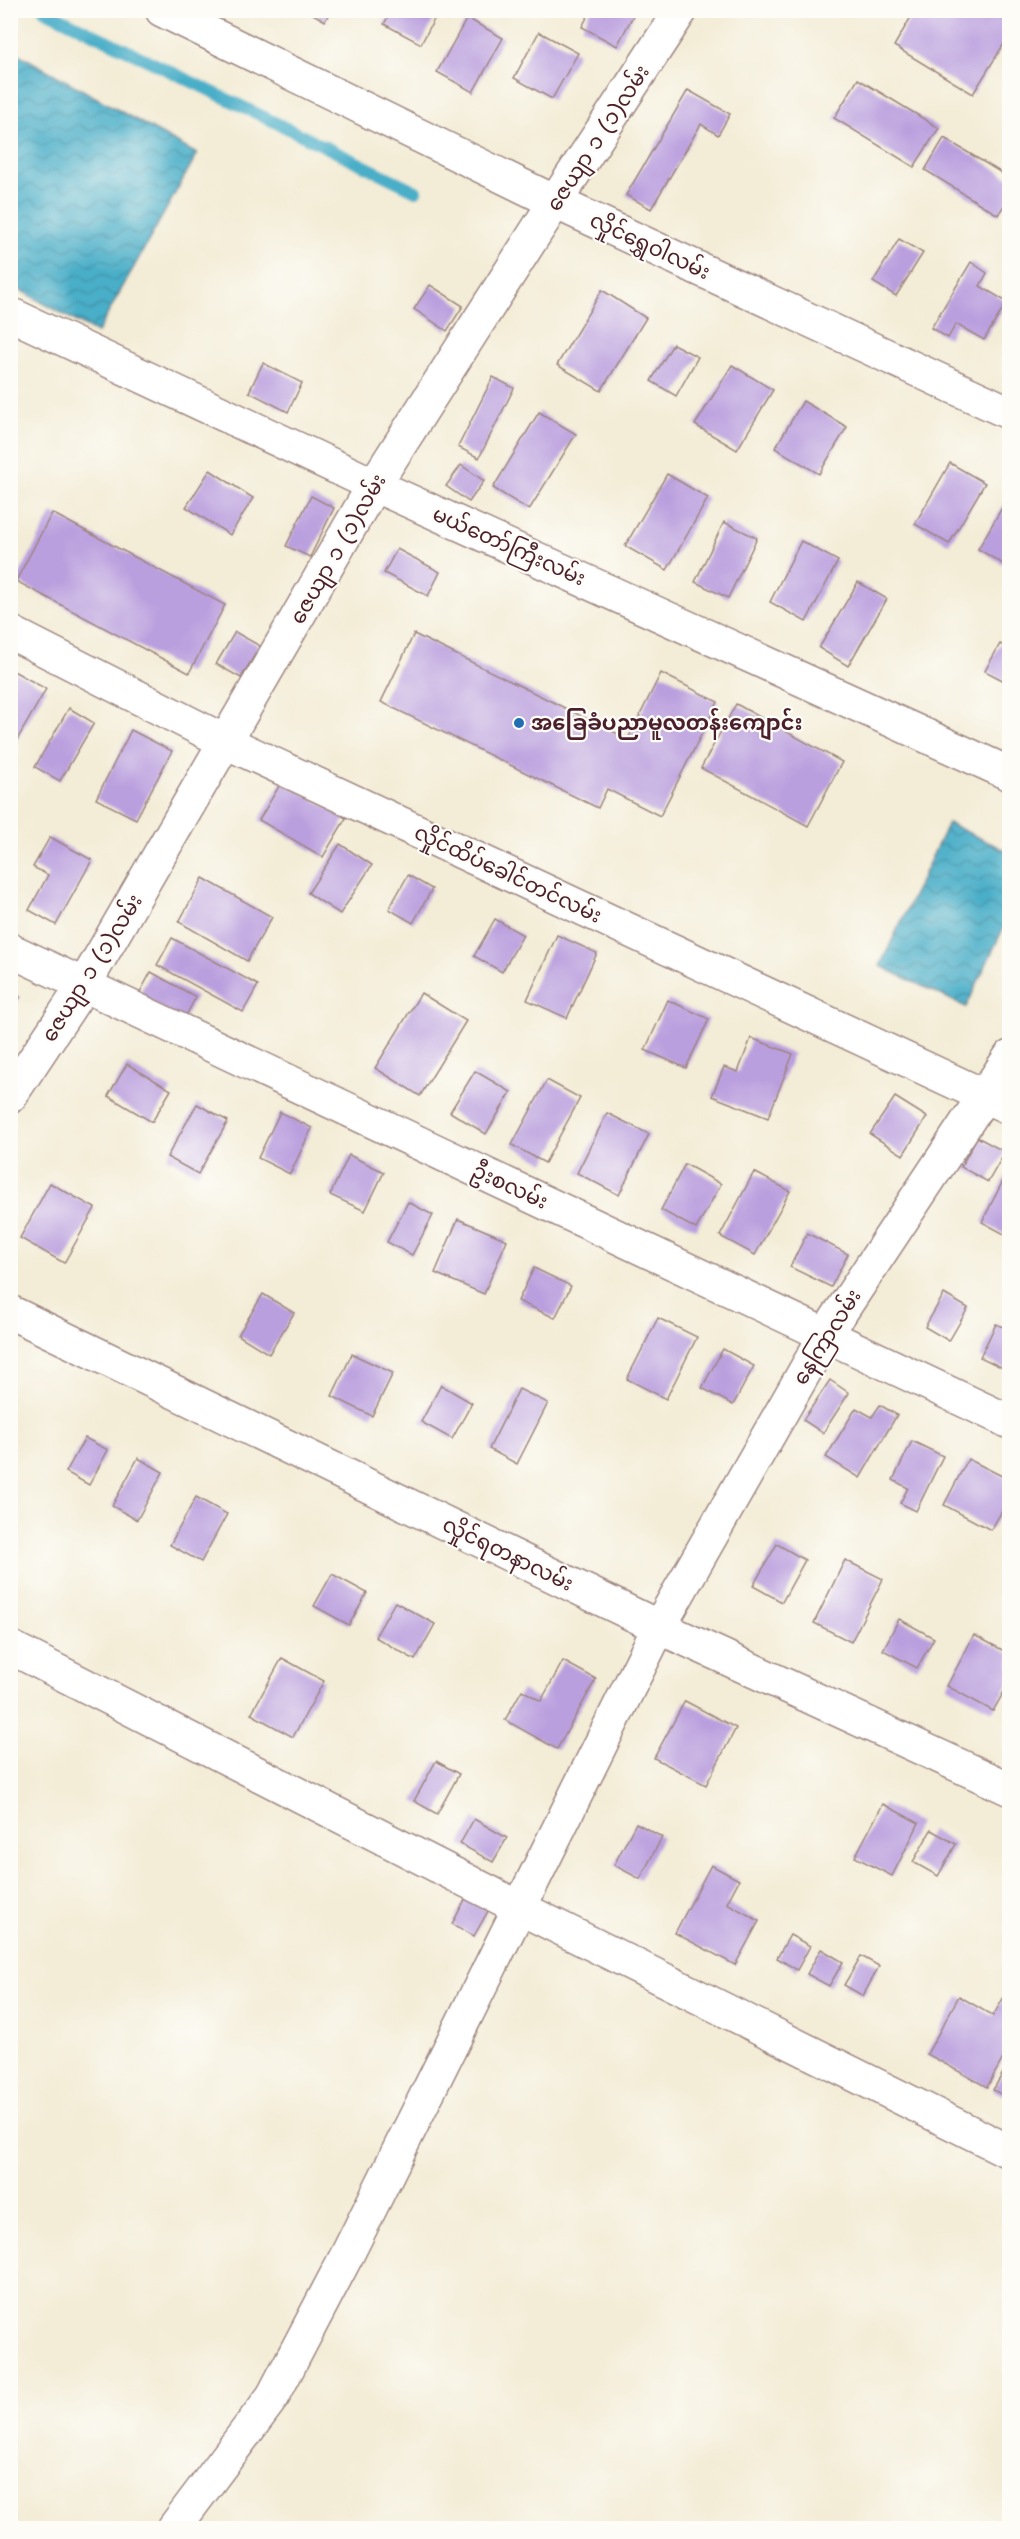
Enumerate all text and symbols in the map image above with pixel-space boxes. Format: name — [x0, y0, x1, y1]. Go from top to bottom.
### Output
street label: ဇေယျာ ၁ (၁)လမ်း — [538, 58, 659, 219]
street label: လှိုင်ရွှေဝါလမ်း — [584, 204, 716, 289]
street label: ဇေယျာ ၁ (၁)လမ်း — [282, 468, 396, 631]
street label: မယ်တော်ကြီးလမ်း — [427, 498, 591, 595]
place label: အခြေခံပညာမူလတန်းကျောင်း — [531, 707, 803, 741]
marker: အခြေခံပညာမူလတန်းကျောင်း — [512, 716, 526, 730]
street label: လှိုင်ထိပ်ခေါင်တင်လမ်း — [408, 816, 607, 932]
street label: ဇေယျာ ၁ (၁)လမ်း — [34, 888, 152, 1049]
street label: ဦးစလမ်း — [466, 1155, 553, 1218]
street label: နေကြာလမ်း — [785, 1283, 870, 1392]
street label: လှိုင်ရတနာလမ်း — [437, 1508, 579, 1600]

